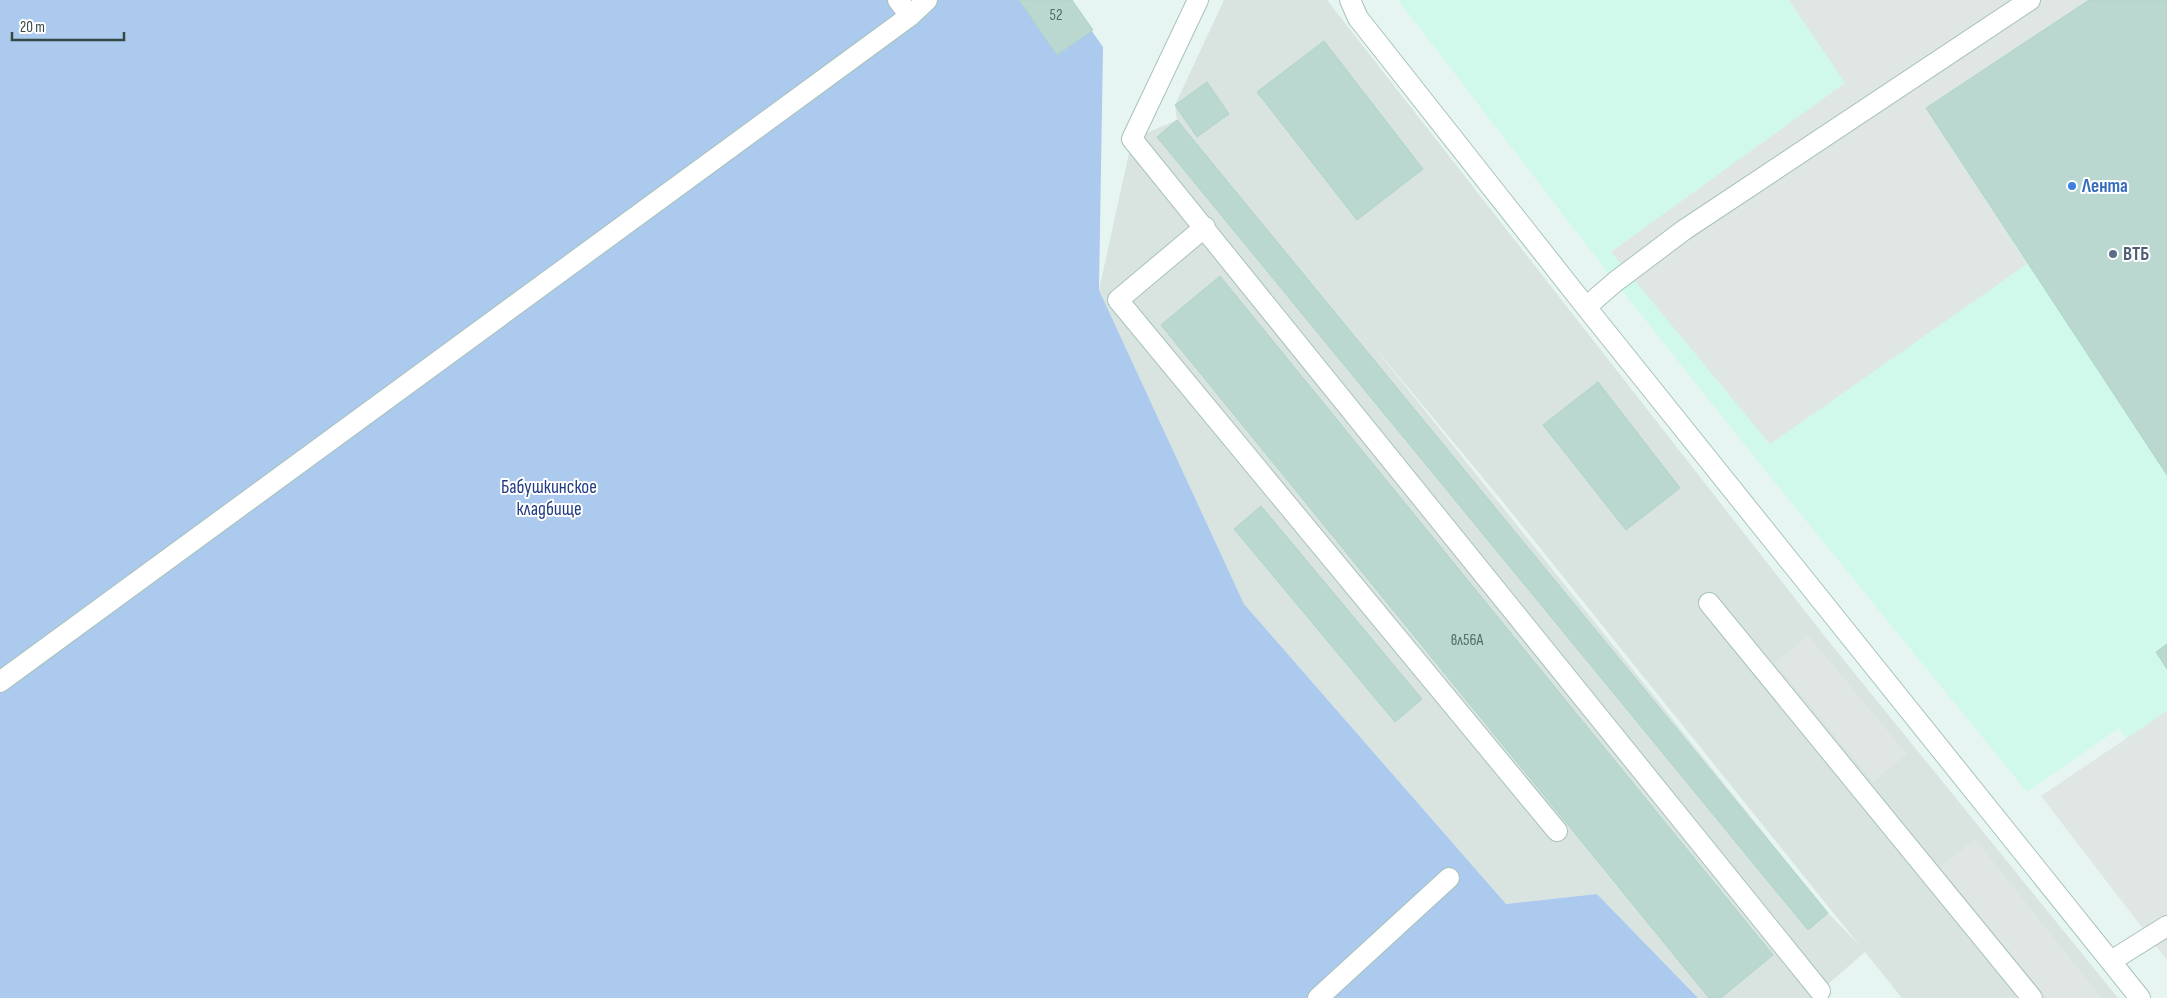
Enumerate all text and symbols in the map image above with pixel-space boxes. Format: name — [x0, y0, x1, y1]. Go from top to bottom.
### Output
house number: 52 — [1049, 6, 1063, 25]
scale bar — [12, 10, 125, 42]
text: 20 m — [20, 18, 45, 37]
place label: Лента — [2081, 175, 2128, 198]
marker: Лента — [2066, 180, 2078, 192]
place label: ВТБ — [2123, 243, 2149, 266]
marker: ВТБ — [2107, 248, 2119, 260]
park label: Бабушкинское кладбище — [501, 476, 597, 521]
house number: вл56А — [1451, 631, 1483, 650]

